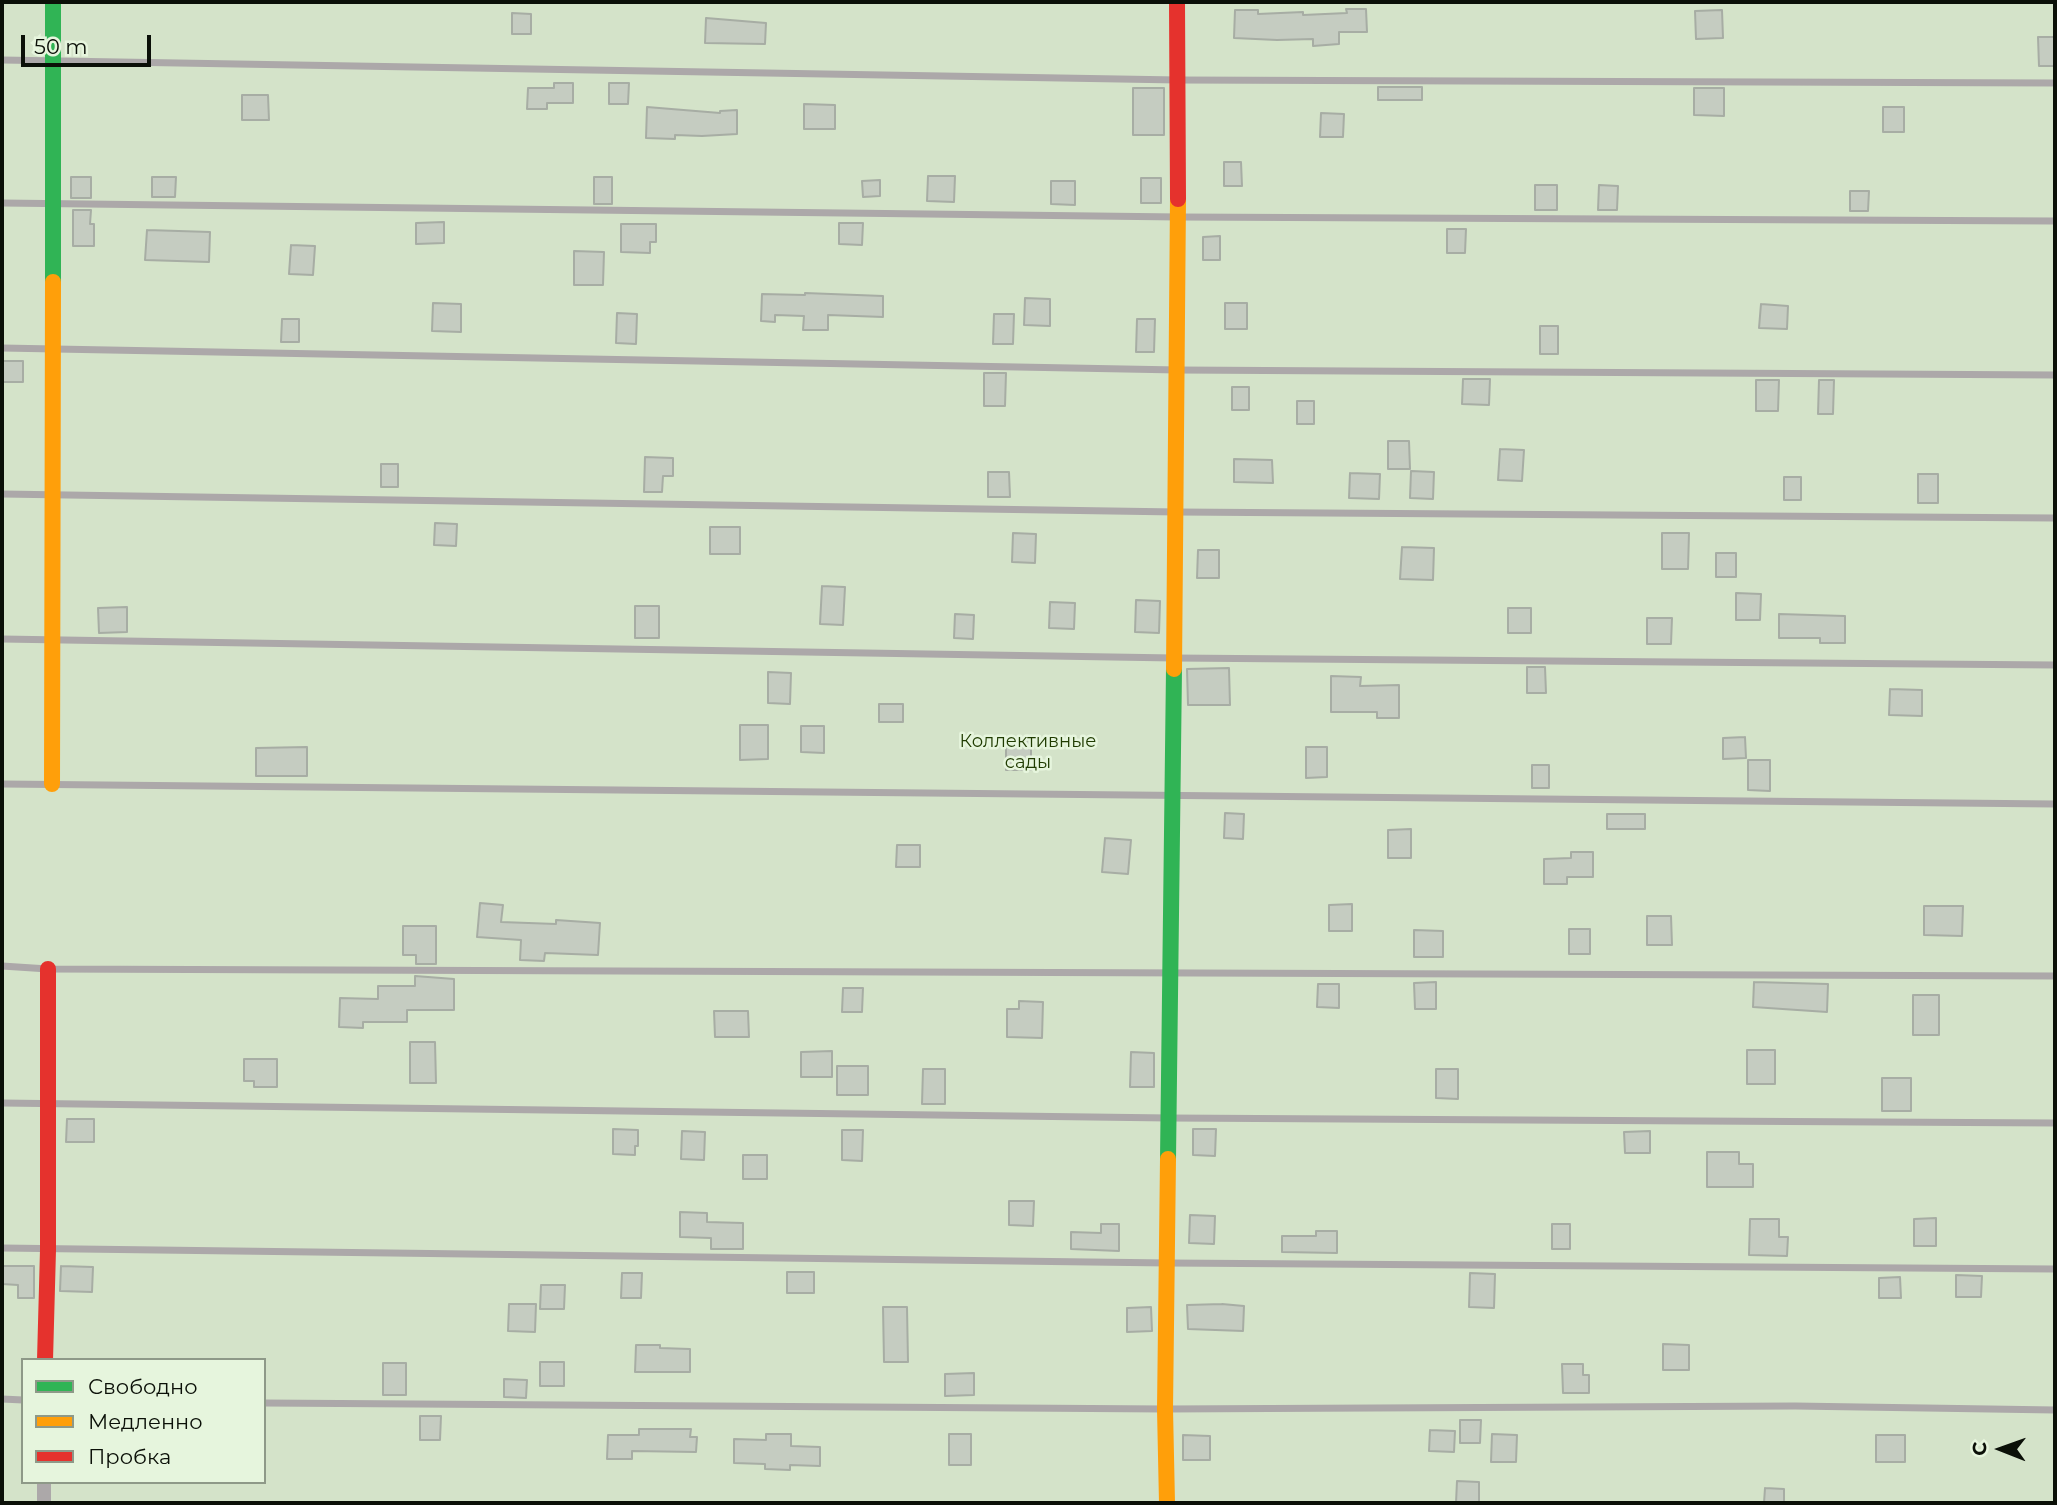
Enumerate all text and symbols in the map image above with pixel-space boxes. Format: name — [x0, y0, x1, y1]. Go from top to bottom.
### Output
scale bar — [24, 21, 154, 65]
text: 50 m — [34, 34, 88, 59]
park label: Коллективные сады — [960, 731, 1096, 774]
legend — [21, 1358, 266, 1484]
text: Свободно — [88, 1374, 198, 1399]
text: Медленно — [88, 1409, 203, 1434]
north arrow — [1966, 1414, 2036, 1484]
text: С — [1968, 1442, 1991, 1456]
text: Пробка — [88, 1444, 171, 1469]

